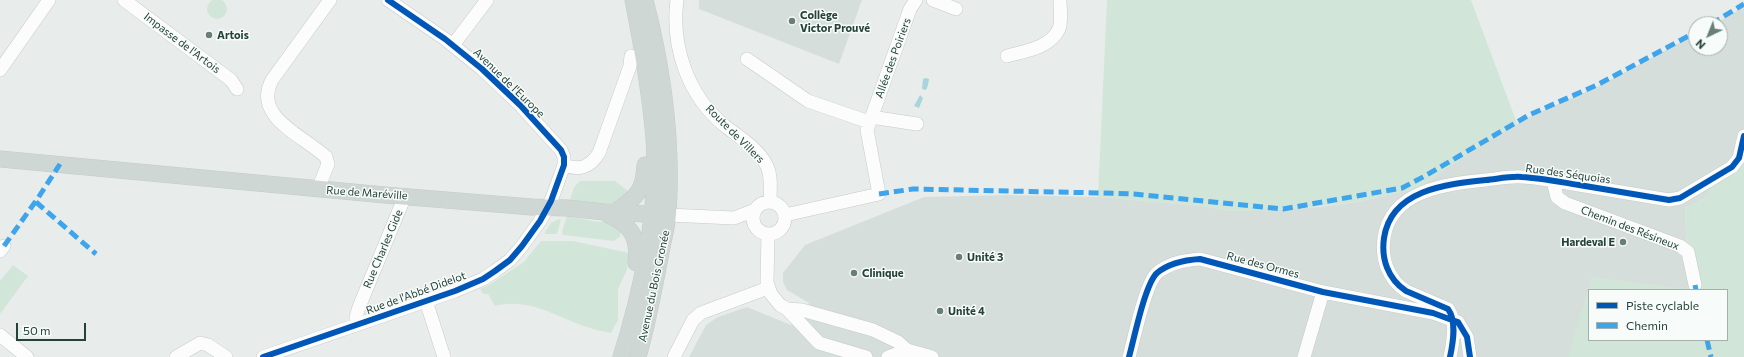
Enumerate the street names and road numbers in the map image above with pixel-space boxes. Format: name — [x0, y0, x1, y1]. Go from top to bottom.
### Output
street label: Impasse de l'Artois — [141, 10, 223, 76]
street label: Allée des Poiriers — [872, 16, 914, 100]
street label: Avenue de l'Europe — [471, 46, 547, 120]
street label: Route de Villers — [703, 102, 767, 166]
street label: Rue des Séquoias — [1525, 162, 1611, 186]
street label: Rue de Maréville — [326, 184, 408, 202]
street label: Chemin des Résineux — [1579, 203, 1681, 253]
street label: Rue Charles Gide — [360, 208, 406, 290]
street label: Avenue du Bois Gronée — [636, 229, 672, 343]
street label: Rue des Ormes — [1225, 249, 1301, 281]
street label: Rue de l'Abbé Didelot — [364, 269, 468, 317]

